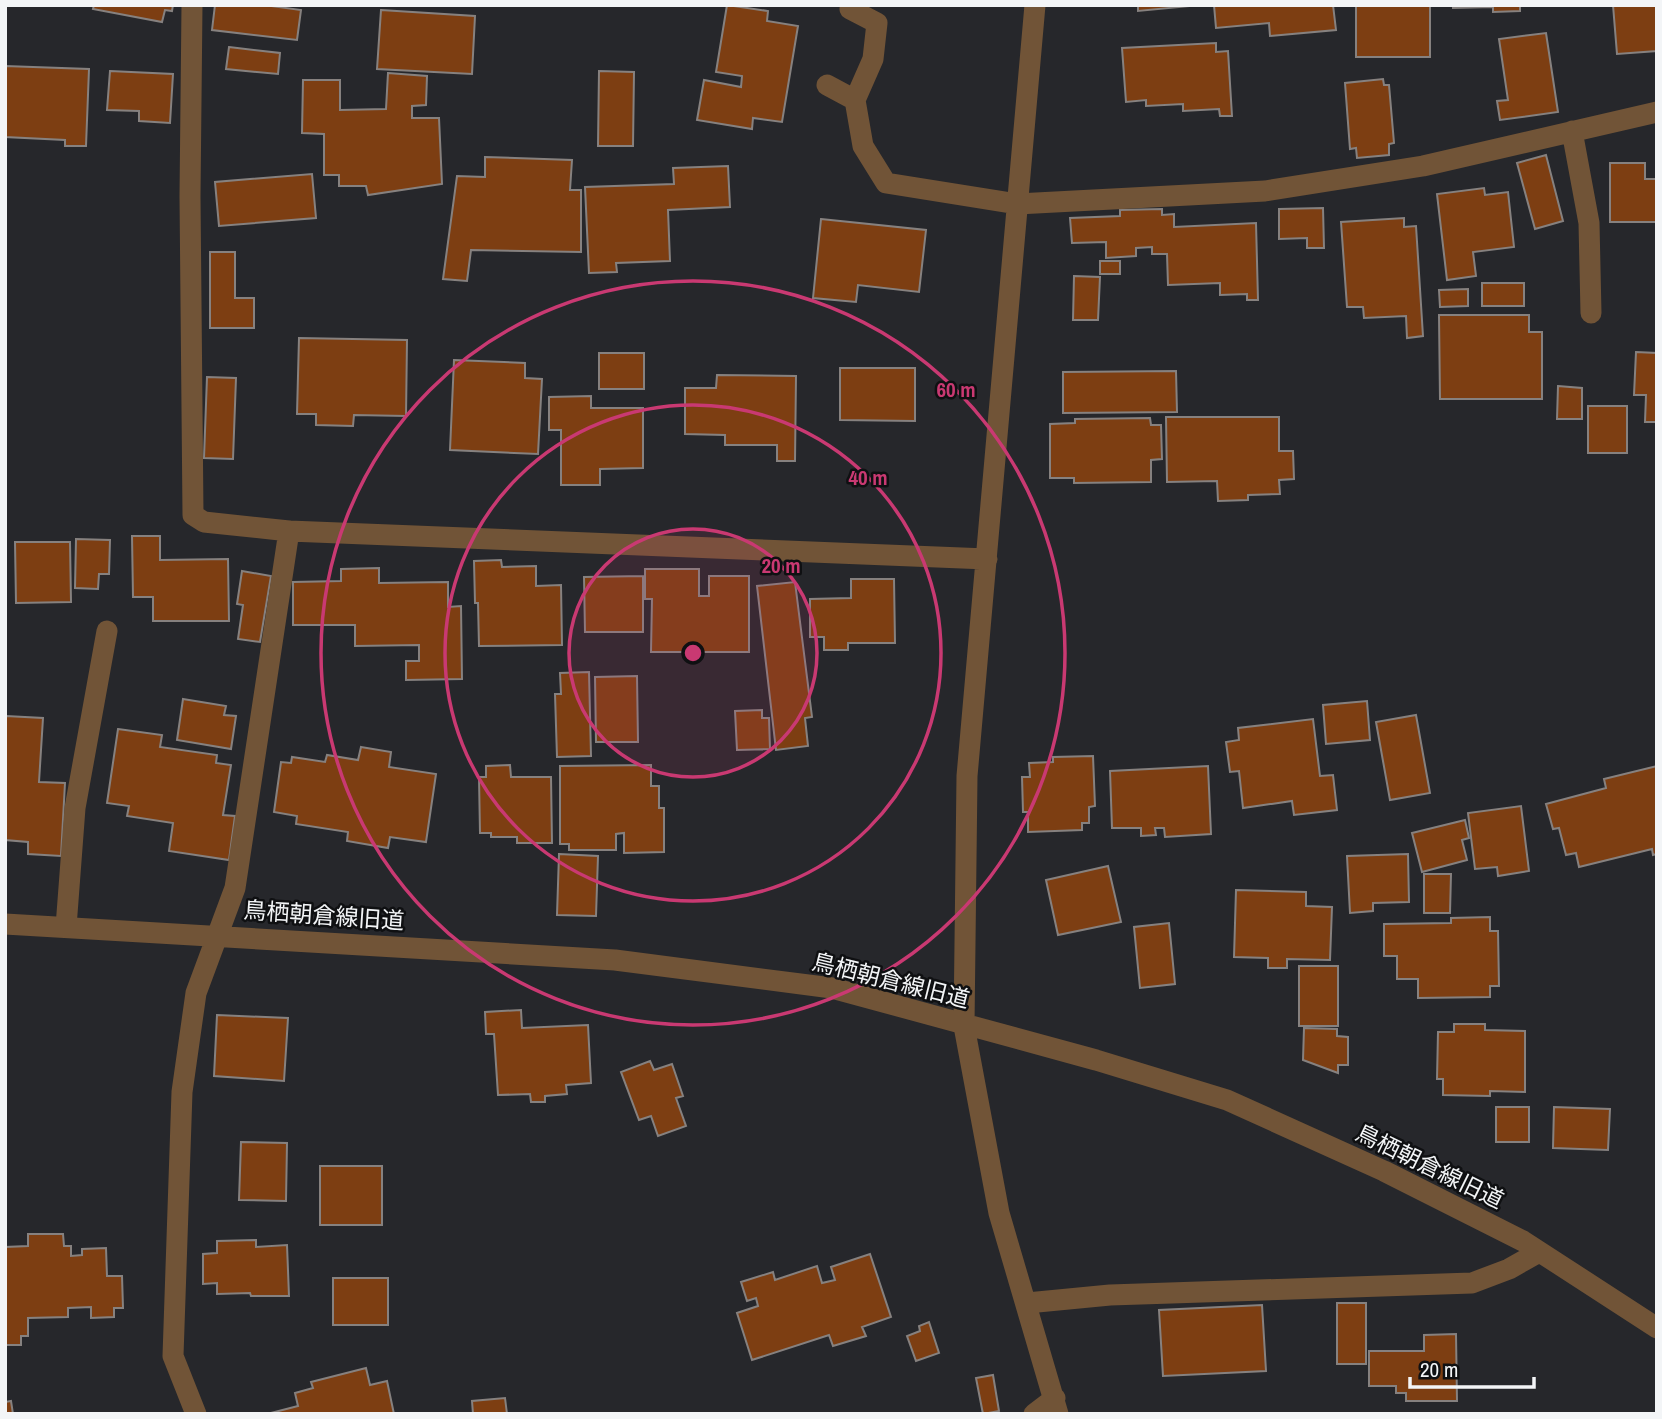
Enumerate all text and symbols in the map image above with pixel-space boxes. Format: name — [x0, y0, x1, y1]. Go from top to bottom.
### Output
text: 60 m — [936, 375, 976, 404]
text: 40 m — [848, 463, 888, 492]
text: 20 m — [761, 551, 801, 580]
centre of rings — [681, 641, 705, 665]
street label: 鳥栖朝倉線旧道 — [243, 894, 405, 936]
street label: 鳥栖朝倉線旧道 — [809, 945, 973, 1015]
street label: 鳥栖朝倉線旧道 — [1351, 1117, 1509, 1215]
scale bar — [1410, 1346, 1534, 1390]
text: 20 m — [1420, 1355, 1458, 1384]

